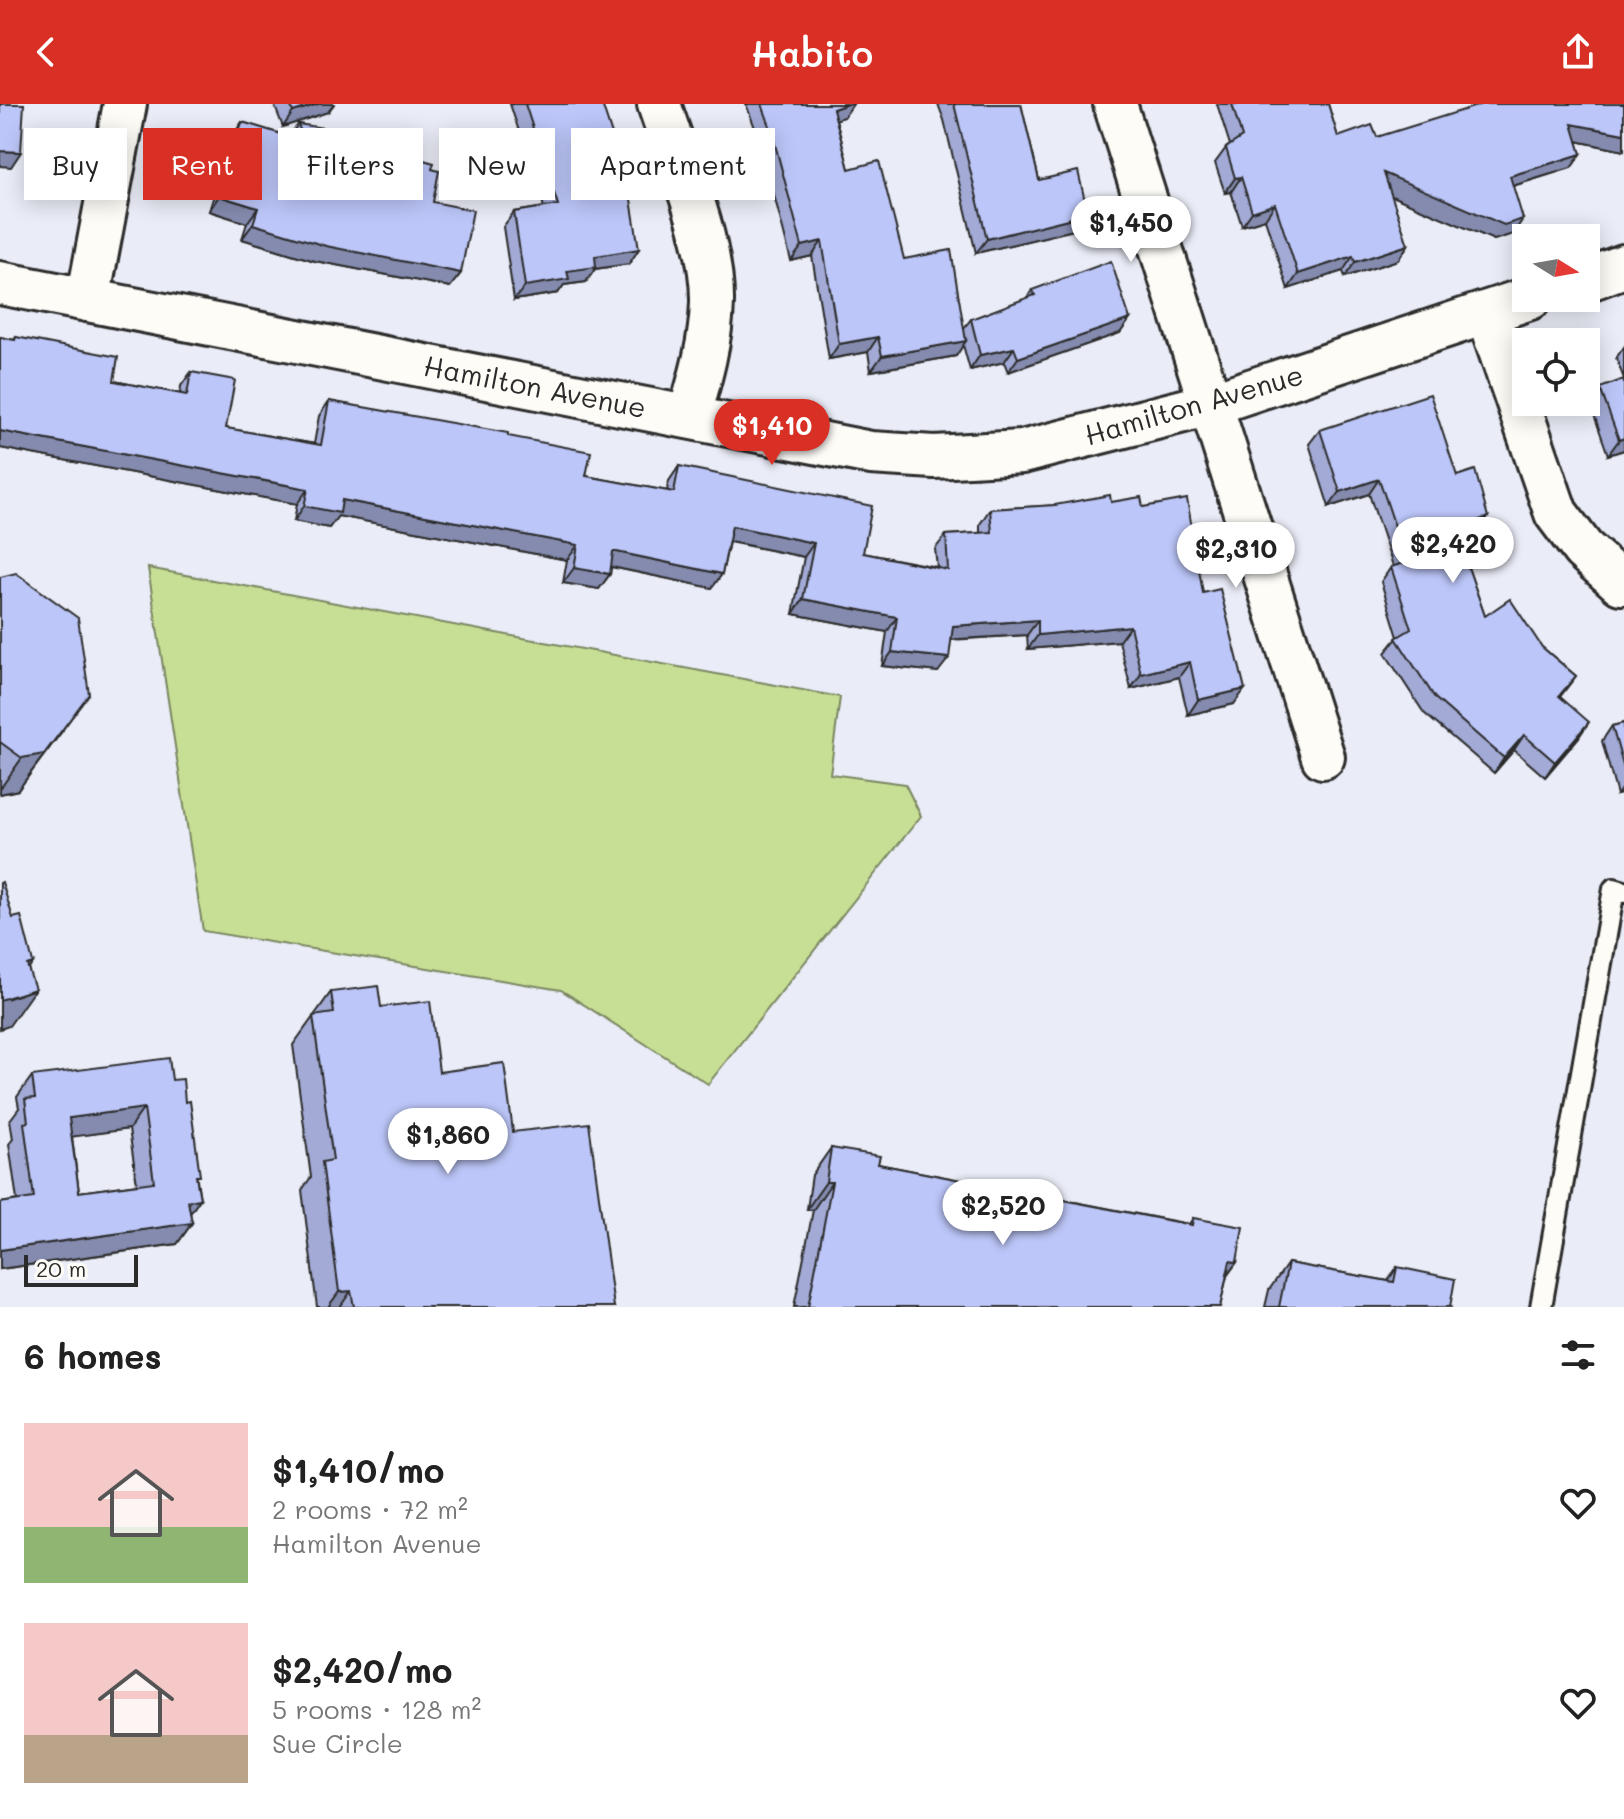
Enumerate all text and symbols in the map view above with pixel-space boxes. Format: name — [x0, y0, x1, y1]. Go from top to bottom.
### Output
text: Habito — [751, 29, 873, 76]
icon: back — [24, 30, 68, 74]
icon: share — [1556, 30, 1600, 74]
chip: Buy — [24, 128, 127, 200]
chip: Rent — [143, 128, 262, 200]
chip: Filters — [278, 128, 423, 200]
chip: New — [439, 128, 555, 200]
chip: Apartment — [571, 128, 775, 200]
pin: $1,450 — [1066, 196, 1196, 264]
text: $1,450 — [1089, 205, 1173, 239]
north arrow — [1512, 224, 1600, 312]
map controls — [1512, 224, 1600, 416]
button: locate — [1512, 328, 1600, 416]
street label: Hamilton Avenue — [421, 347, 649, 425]
street label: Hamilton Avenue — [1080, 356, 1307, 452]
pin: $1,410 — [707, 399, 837, 467]
text: $1,410 — [732, 408, 812, 442]
pin: $2,420 — [1388, 517, 1518, 585]
pin: $2,310 — [1171, 522, 1301, 590]
text: $2,420 — [1410, 526, 1496, 560]
text: $2,310 — [1195, 531, 1277, 565]
pin: $1,860 — [383, 1108, 513, 1176]
text: $1,860 — [406, 1117, 490, 1151]
pin: $2,520 — [938, 1179, 1068, 1247]
text: $2,520 — [960, 1188, 1046, 1222]
scale bar — [24, 1251, 138, 1287]
text: 20 m — [36, 1254, 86, 1283]
text: 6 homes — [24, 1333, 162, 1378]
icon: filters — [1556, 1333, 1600, 1377]
text: $1,410/mo — [272, 1447, 444, 1492]
icon: home — [88, 1455, 184, 1551]
icon: heart — [1556, 1481, 1600, 1525]
text: 2 rooms · 72 m² — [272, 1492, 468, 1526]
text: Hamilton Avenue — [272, 1526, 481, 1560]
text: $2,420/mo — [272, 1647, 452, 1692]
icon: home — [88, 1655, 184, 1751]
icon: heart — [1556, 1681, 1600, 1725]
text: 5 rooms · 128 m² — [272, 1692, 481, 1726]
text: Sue Circle — [272, 1726, 403, 1760]

